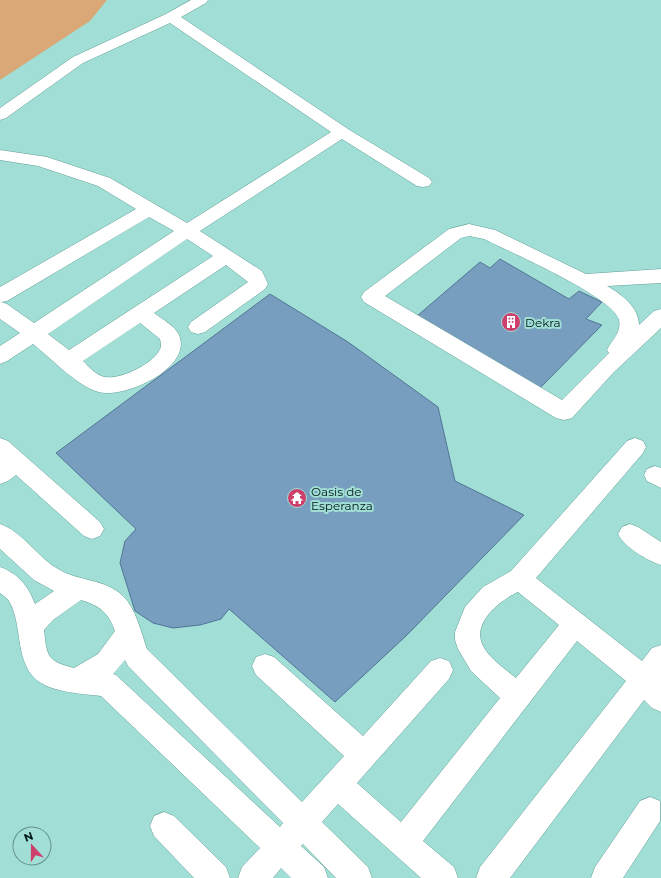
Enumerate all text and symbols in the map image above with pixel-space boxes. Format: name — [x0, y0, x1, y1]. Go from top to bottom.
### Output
building icon: Dekra — [500, 311, 522, 333]
place label: Dekra — [525, 315, 561, 330]
place label: Oasis de Esperanza — [311, 484, 373, 513]
temple icon: Oasis de Esperanza — [286, 487, 308, 509]
north arrow — [12, 826, 52, 866]
text: N — [22, 829, 35, 845]

